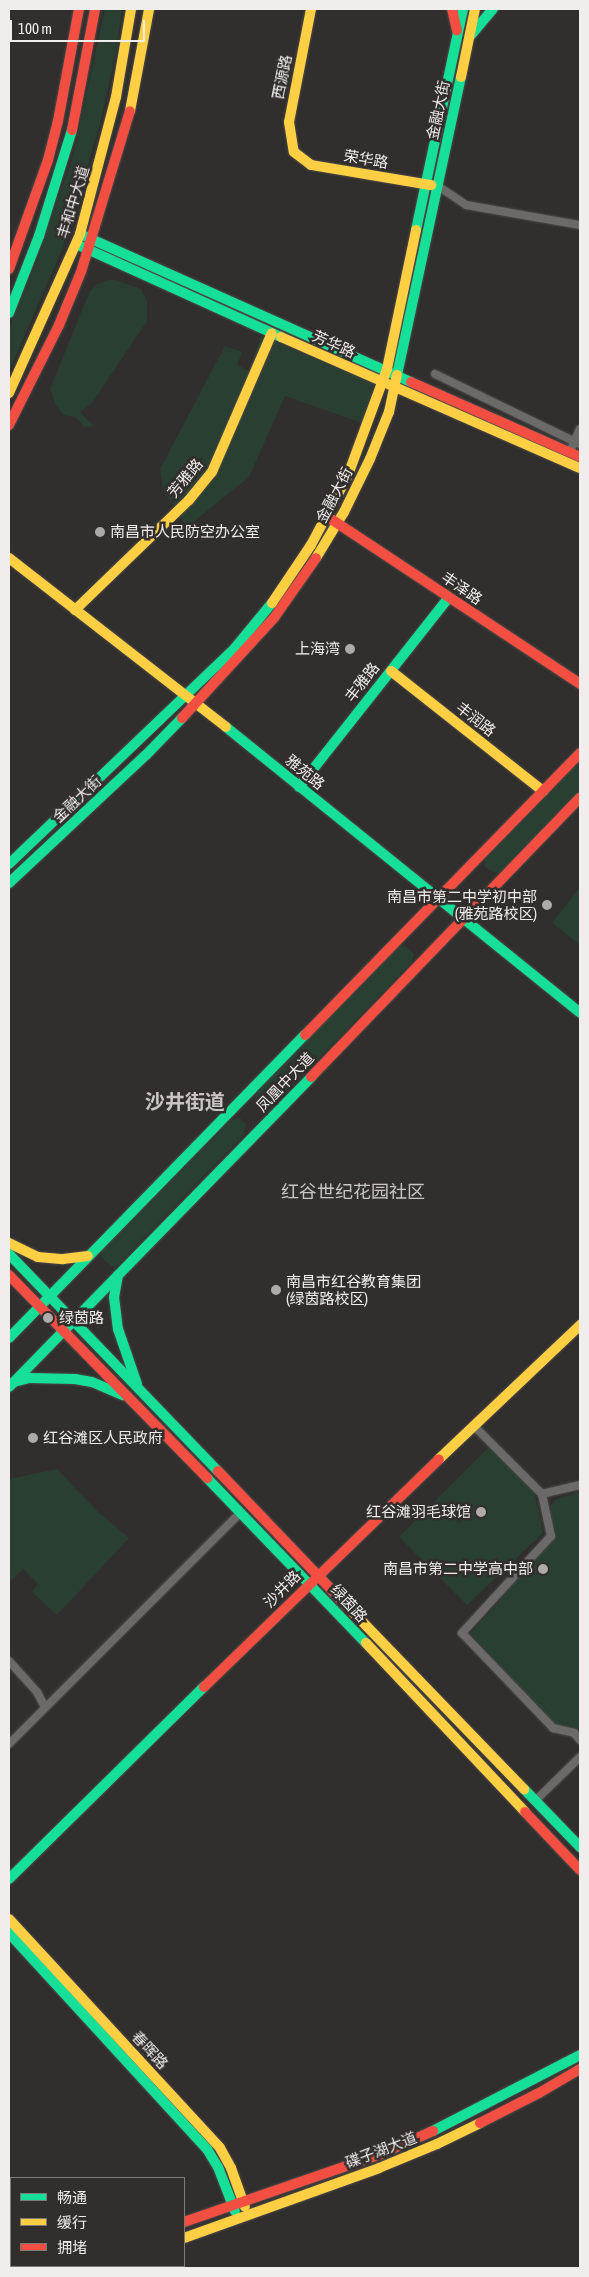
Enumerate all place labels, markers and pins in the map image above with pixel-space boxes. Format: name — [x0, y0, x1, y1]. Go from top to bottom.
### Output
place label: 南昌市人民防空办公室 — [110, 523, 260, 541]
marker: 南昌市人民防空办公室 — [94, 526, 106, 538]
place label: 上海湾 — [295, 640, 340, 658]
marker: 上海湾 — [344, 643, 356, 655]
place label: 南昌市第二中学初中部 (雅苑路校区) — [387, 887, 537, 922]
marker: 南昌市第二中学初中部 (雅苑路校区) — [541, 899, 553, 911]
place label: 南昌市红谷教育集团 (绿茵路校区) — [286, 1272, 421, 1307]
marker: 南昌市红谷教育集团 (绿茵路校区) — [270, 1284, 282, 1296]
place label: 绿茵路 — [59, 1309, 104, 1327]
marker: 绿茵路 — [41, 1311, 55, 1325]
place label: 红谷滩区人民政府 — [43, 1429, 163, 1447]
marker: 红谷滩区人民政府 — [27, 1432, 39, 1444]
place label: 红谷滩羽毛球馆 — [366, 1503, 471, 1521]
marker: 红谷滩羽毛球馆 — [475, 1506, 487, 1518]
place label: 南昌市第二中学高中部 — [383, 1560, 533, 1578]
marker: 南昌市第二中学高中部 — [537, 1563, 549, 1575]

